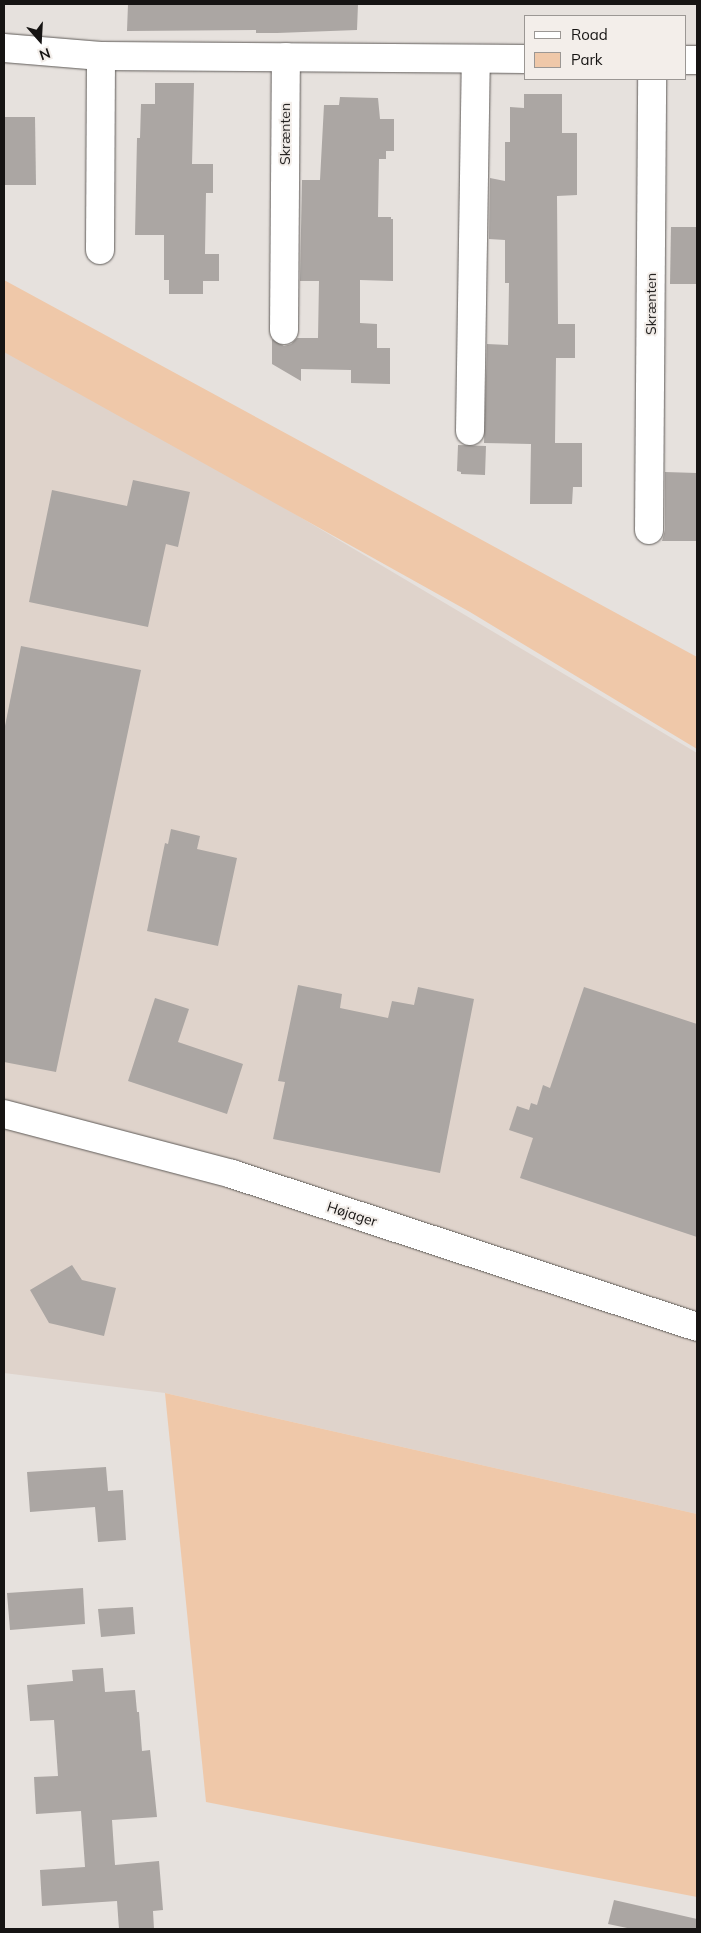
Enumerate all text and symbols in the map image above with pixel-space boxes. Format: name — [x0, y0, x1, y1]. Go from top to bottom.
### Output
north arrow — [15, 15, 65, 65]
legend — [524, 15, 686, 80]
text: Road — [571, 25, 608, 44]
text: N — [37, 44, 53, 64]
text: Park — [571, 50, 603, 69]
street label: Skrænten — [277, 103, 293, 165]
street label: Skrænten — [643, 273, 659, 335]
street label: Højager — [325, 1198, 379, 1230]

